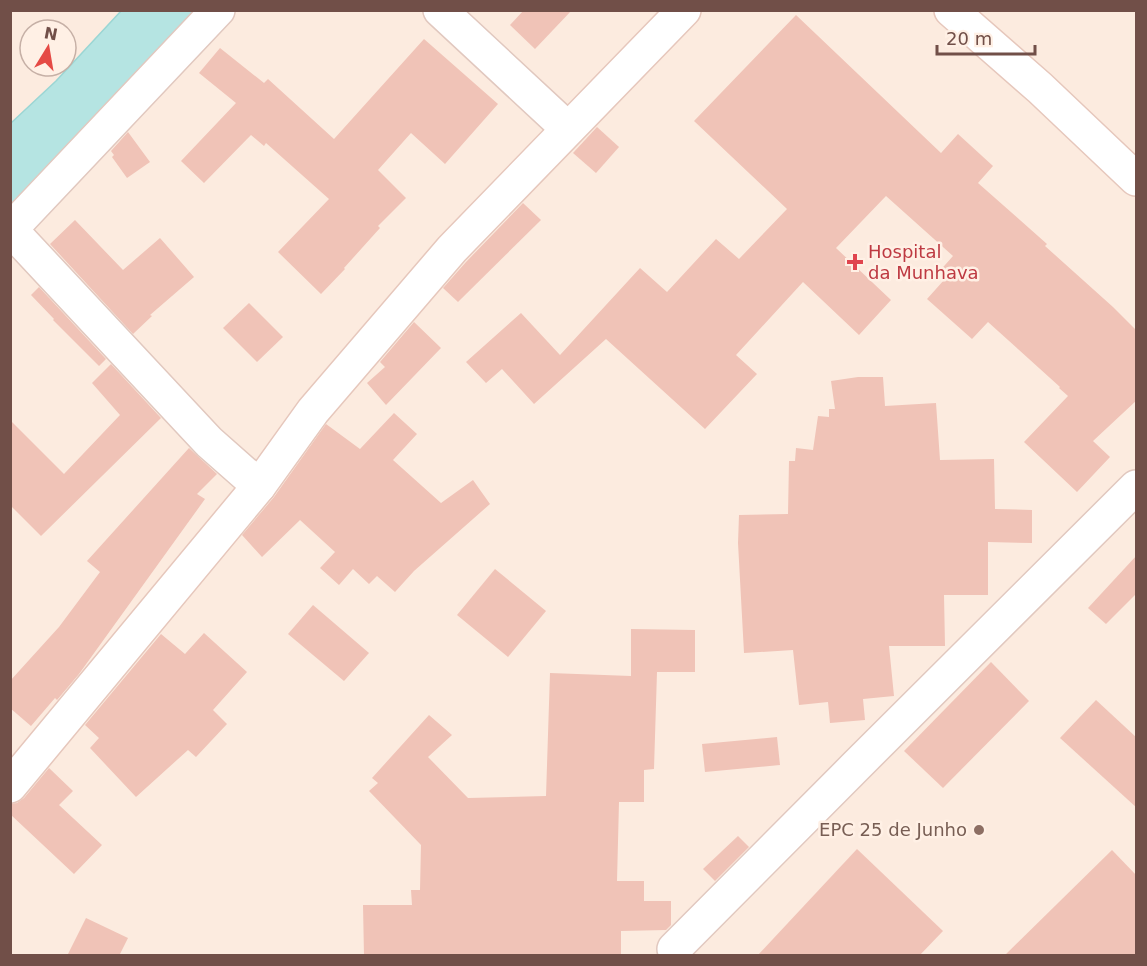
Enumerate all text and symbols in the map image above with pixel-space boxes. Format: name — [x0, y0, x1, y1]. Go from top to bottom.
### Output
north arrow — [18, 18, 78, 78]
scale bar — [937, 18, 1034, 56]
text: N — [42, 23, 59, 44]
text: 20 m — [946, 28, 992, 49]
place label: Hospital da Munhava — [868, 241, 979, 283]
marker: Hospital da Munhava — [846, 253, 864, 271]
place label: EPC 25 de Junho — [819, 819, 967, 840]
marker: EPC 25 de Junho — [972, 823, 986, 837]

